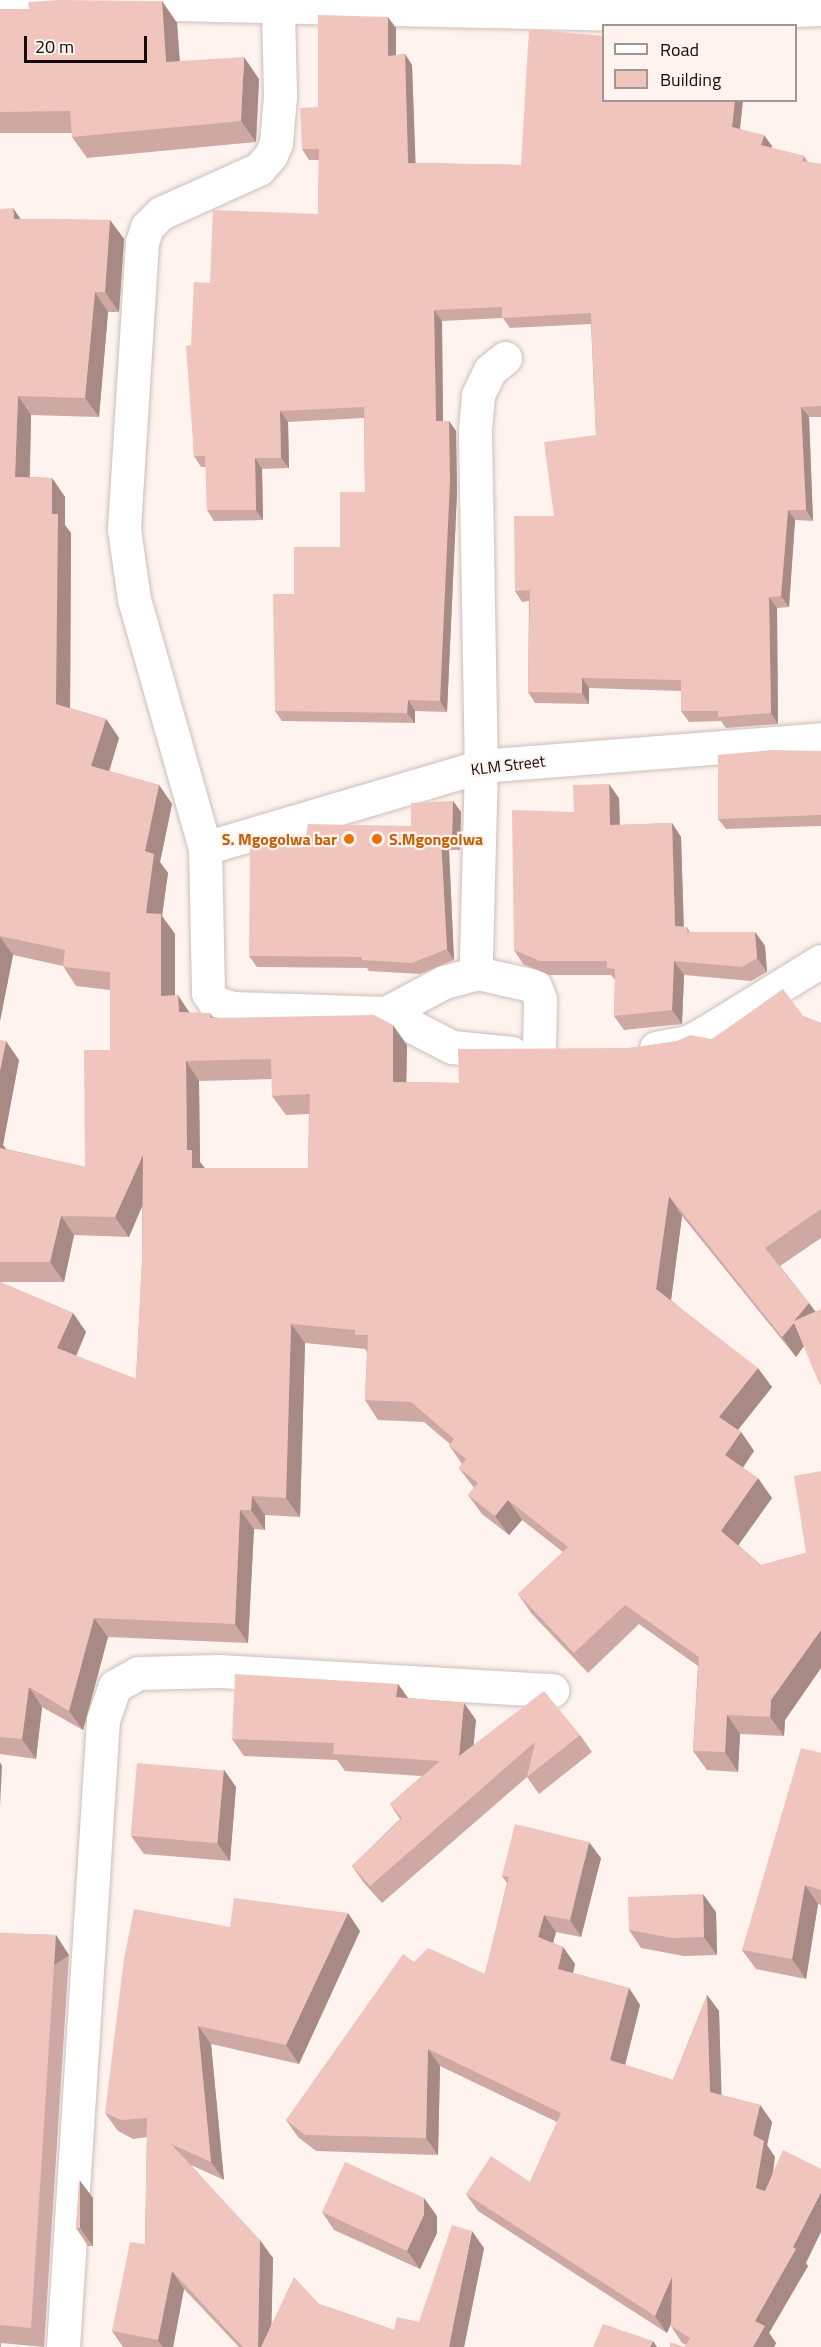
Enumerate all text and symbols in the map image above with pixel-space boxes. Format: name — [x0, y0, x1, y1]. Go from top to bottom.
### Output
scale bar — [27, 24, 150, 62]
legend — [602, 24, 797, 102]
text: 20 m — [35, 33, 74, 60]
text: Road — [660, 36, 699, 63]
text: Building — [660, 66, 721, 93]
street label: KLM Street — [470, 751, 546, 779]
place label: S. Mgogolwa bar — [222, 829, 337, 849]
place label: S.Mgongolwa — [389, 829, 483, 849]
marker: S. Mgogolwa bar — [342, 832, 356, 846]
marker: S.Mgongolwa — [370, 832, 384, 846]

